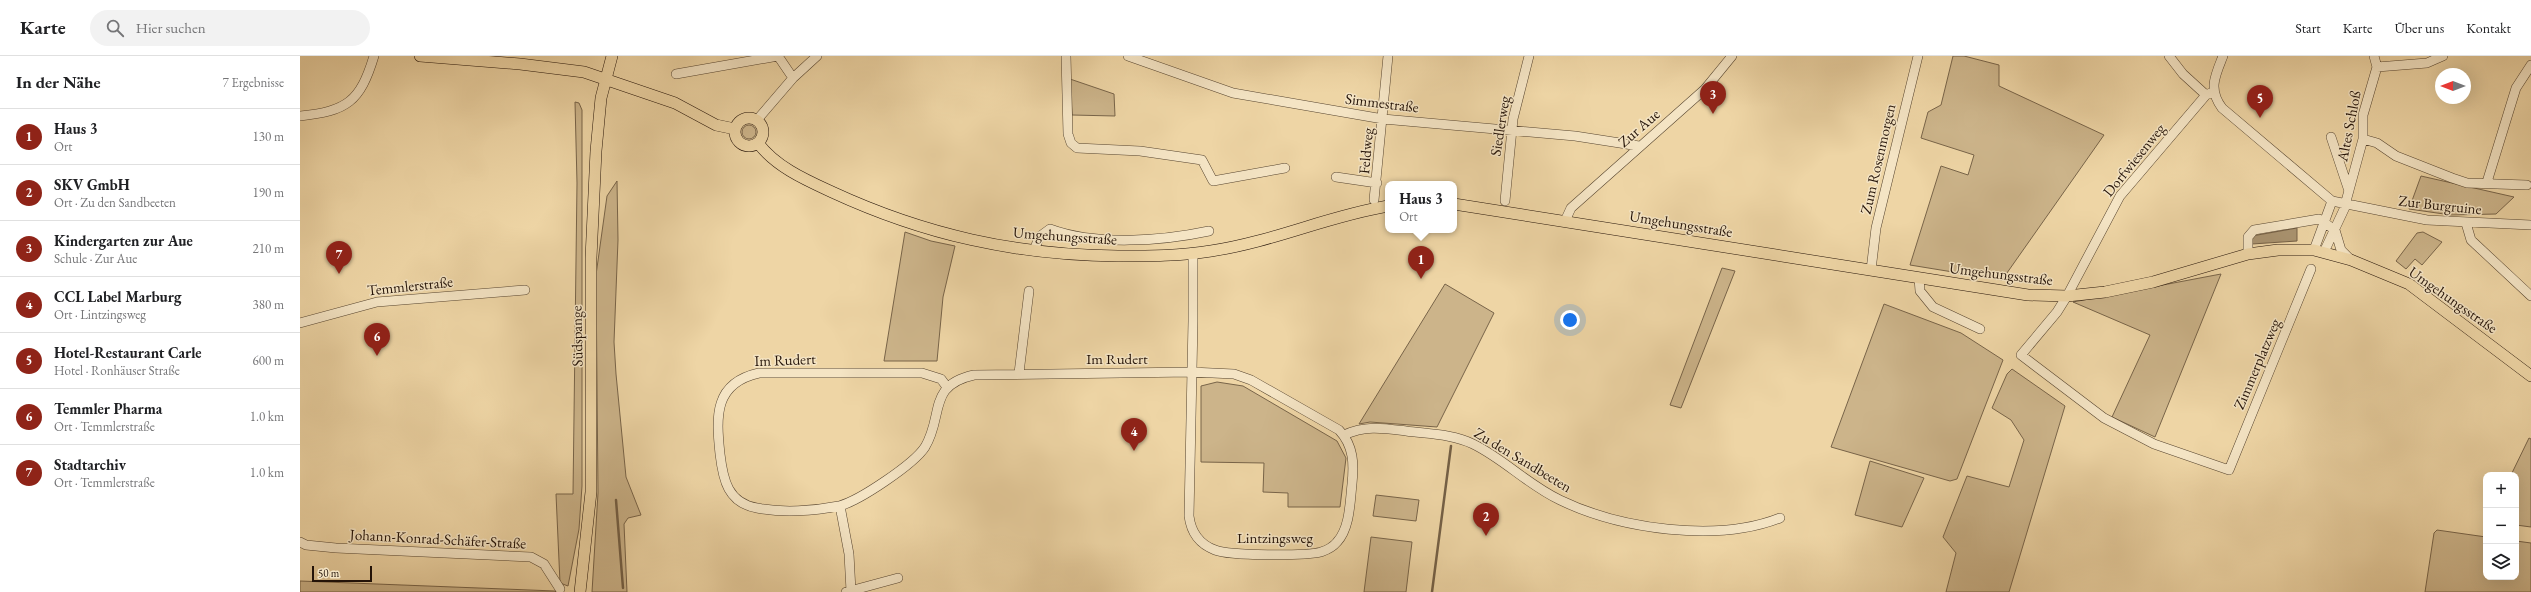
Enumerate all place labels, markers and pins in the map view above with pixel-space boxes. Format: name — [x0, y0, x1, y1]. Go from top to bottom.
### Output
pin: 3 — [1700, 81, 1726, 114]
pin: 5 — [2247, 85, 2273, 118]
pin: 7 — [326, 241, 352, 274]
pin: 1 — [1408, 246, 1434, 279]
pin: 6 — [364, 323, 390, 356]
pin: 4 — [1121, 418, 1147, 451]
pin: 2 — [1473, 503, 1499, 536]

